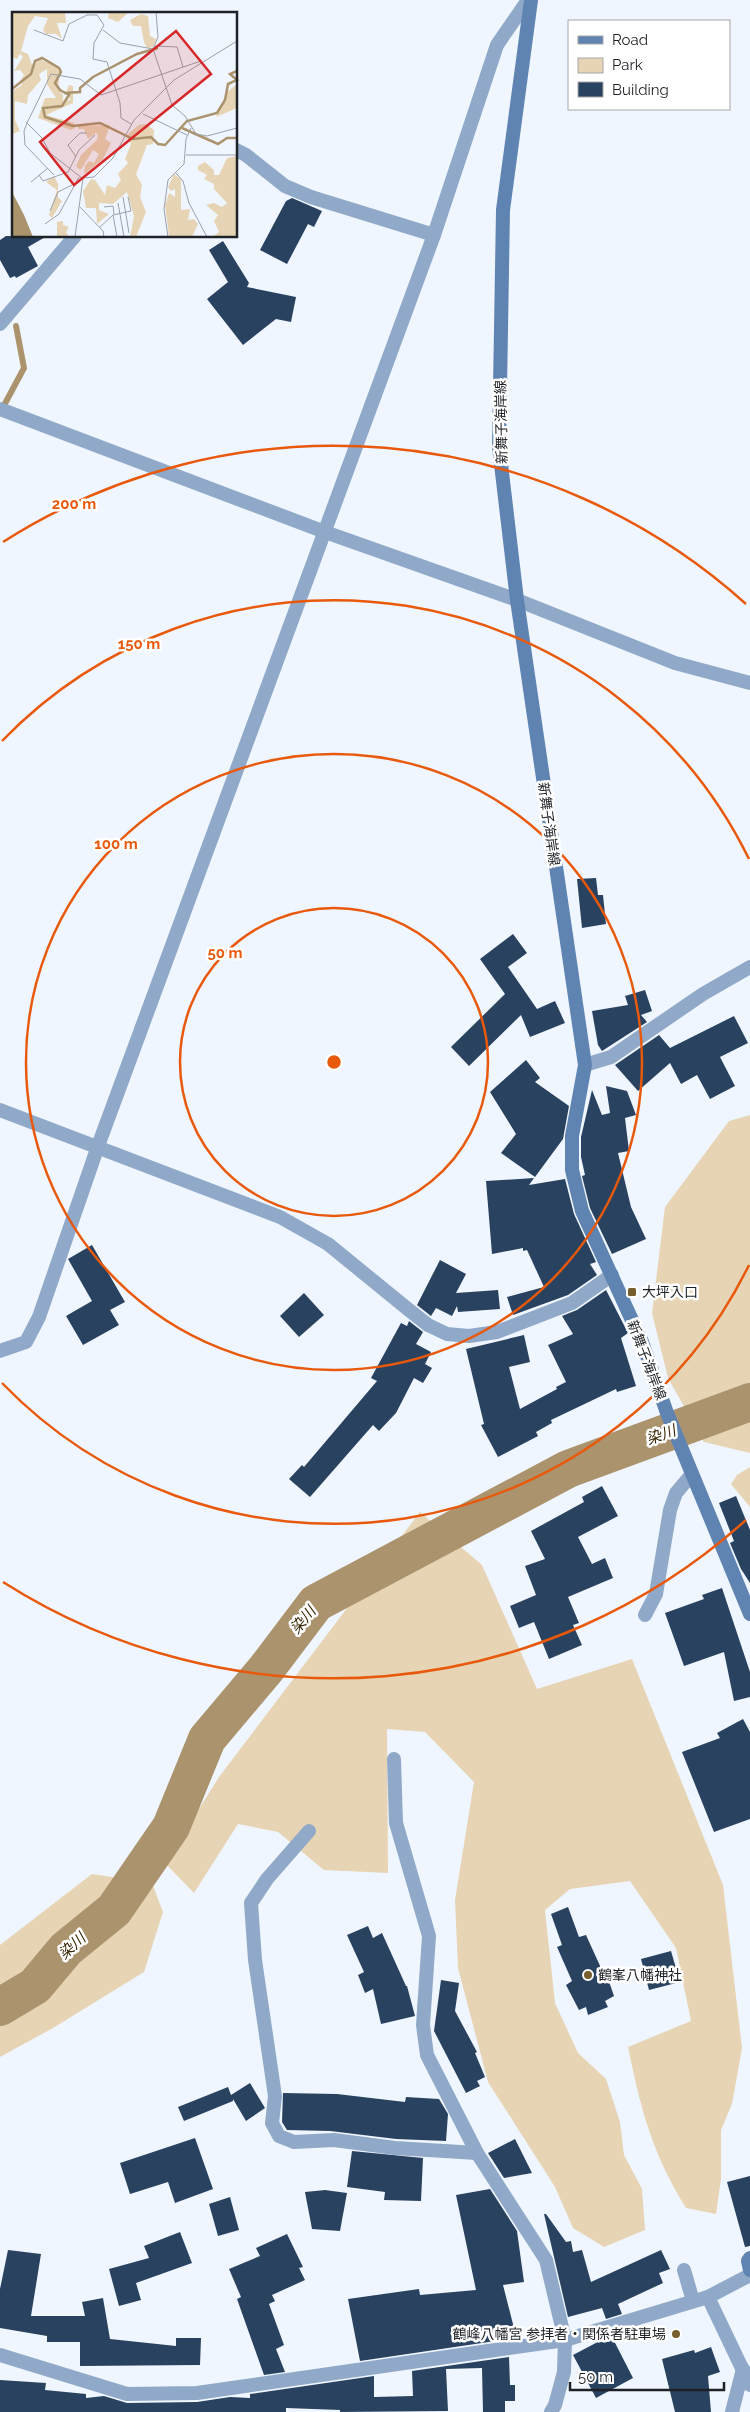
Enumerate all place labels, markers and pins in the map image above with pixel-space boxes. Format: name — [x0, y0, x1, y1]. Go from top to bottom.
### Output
centre of rings — [325, 1053, 343, 1071]
place label: 大坪入口 — [642, 1284, 698, 1300]
marker: 大坪入口 — [626, 1286, 638, 1298]
place label: 鶴峯八幡神社 — [598, 1967, 682, 1983]
marker: 鶴峯八幡神社 — [582, 1969, 594, 1981]
place label: 鶴峰八幡宮 参拝者・関係者駐車場 — [452, 2326, 666, 2342]
marker: 鶴峰八幡宮 参拝者・関係者駐車場 — [670, 2328, 682, 2340]

